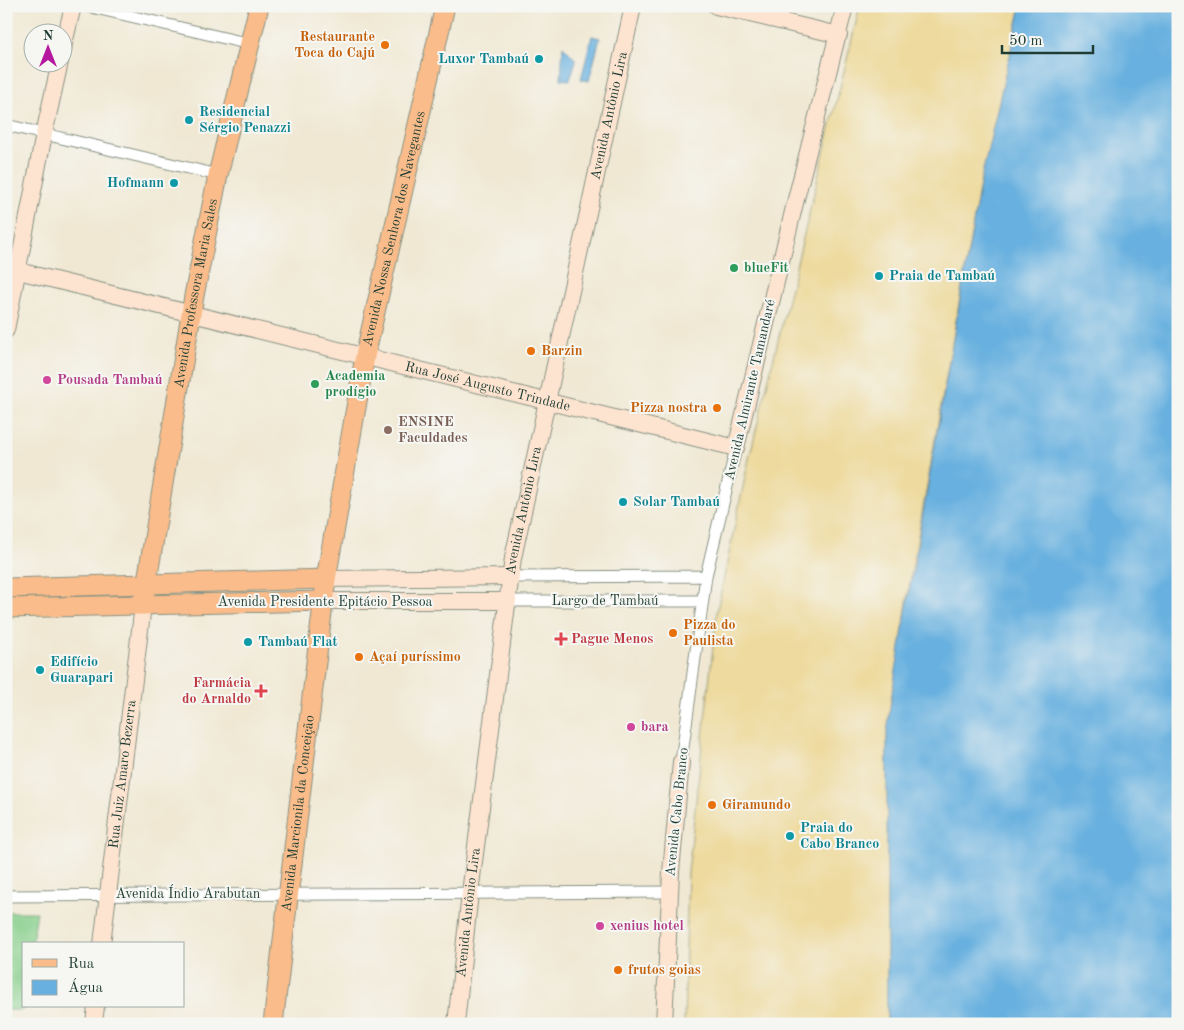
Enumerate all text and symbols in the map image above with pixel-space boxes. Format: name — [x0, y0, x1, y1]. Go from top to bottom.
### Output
north arrow — [22, 22, 72, 72]
scale bar — [1002, 22, 1093, 54]
text: N — [43, 29, 54, 43]
place label: Restaurante Toca do Cajú — [294, 30, 375, 60]
text: 50 m — [1009, 34, 1043, 49]
marker: Restaurante Toca do Cajú — [379, 39, 391, 51]
street label: Avenida Antônio Lira — [588, 50, 630, 181]
place label: Luxor Tambaú — [438, 52, 529, 66]
marker: Luxor Tambaú — [533, 53, 545, 65]
place label: Residencial Sérgio Penazzi — [199, 105, 291, 135]
street label: Avenida Nossa Senhora dos Navegantes — [360, 110, 428, 348]
marker: Residencial Sérgio Penazzi — [183, 114, 195, 126]
place label: Hofmann — [107, 176, 164, 190]
marker: Hofmann — [168, 177, 180, 189]
street label: Avenida Professora Maria Sales — [172, 197, 220, 389]
place label: blueFit — [744, 261, 789, 275]
marker: blueFit — [728, 262, 740, 274]
place label: Praia de Tambaú — [889, 269, 995, 283]
marker: Praia de Tambaú — [873, 270, 885, 282]
street label: Avenida Almirante Tamandaré — [722, 298, 778, 482]
place label: Barzin — [541, 344, 583, 358]
marker: Barzin — [525, 345, 537, 357]
street label: Rua José Augusto Trindade — [404, 360, 572, 414]
place label: Academia prodígio — [325, 369, 385, 399]
place label: Pousada Tambaú — [57, 373, 163, 387]
marker: Pousada Tambaú — [41, 374, 53, 386]
marker: Academia prodígio — [309, 378, 321, 390]
place label: Pizza nostra — [630, 401, 707, 415]
marker: Pizza nostra — [711, 402, 723, 414]
place label: ENSINE Faculdades — [398, 415, 467, 445]
marker: ENSINE Faculdades — [382, 424, 394, 436]
street label: Avenida Antônio Lira — [504, 445, 544, 576]
place label: Solar Tambaú — [633, 495, 720, 509]
marker: Solar Tambaú — [617, 496, 629, 508]
street label: Largo de Tambaú — [552, 594, 659, 608]
street label: Avenida Presidente Epitácio Pessoa — [217, 595, 433, 609]
place label: Pizza do Paulista — [683, 618, 735, 648]
marker: Pizza do Paulista — [667, 627, 679, 639]
place label: Pague Menos — [571, 632, 653, 646]
marker: Pague Menos — [555, 633, 567, 645]
place label: Tambaú Flat — [258, 635, 338, 649]
marker: Tambaú Flat — [242, 636, 254, 648]
place label: Açaí puríssimo — [369, 650, 461, 664]
marker: Açaí puríssimo — [353, 651, 365, 663]
place label: Edifício Guarapari — [50, 655, 113, 685]
marker: Edifício Guarapari — [34, 664, 46, 676]
place label: Farmácia do Arnaldo — [182, 676, 251, 706]
marker: Farmácia do Arnaldo — [255, 685, 267, 697]
street label: Rua Juiz Amaro Bezerra — [107, 699, 138, 849]
street label: Avenida Marcionila da Conceição — [279, 714, 317, 913]
place label: bara — [641, 720, 669, 734]
marker: bara — [625, 721, 637, 733]
street label: Avenida Cabo Branco — [663, 747, 691, 877]
place label: Giramundo — [722, 798, 791, 812]
marker: Giramundo — [706, 799, 718, 811]
place label: Praia do Cabo Branco — [800, 821, 879, 851]
marker: Praia do Cabo Branco — [784, 830, 796, 842]
street label: Avenida Antônio Lira — [454, 847, 483, 978]
street label: Avenida Índio Arabutan — [116, 884, 261, 901]
place label: xenius hotel — [610, 919, 684, 933]
marker: xenius hotel — [594, 920, 606, 932]
legend — [22, 942, 185, 1008]
text: Rua — [68, 957, 95, 972]
place label: frutos goias — [628, 963, 701, 977]
marker: frutos goias — [612, 964, 624, 976]
text: Água — [68, 978, 104, 996]

